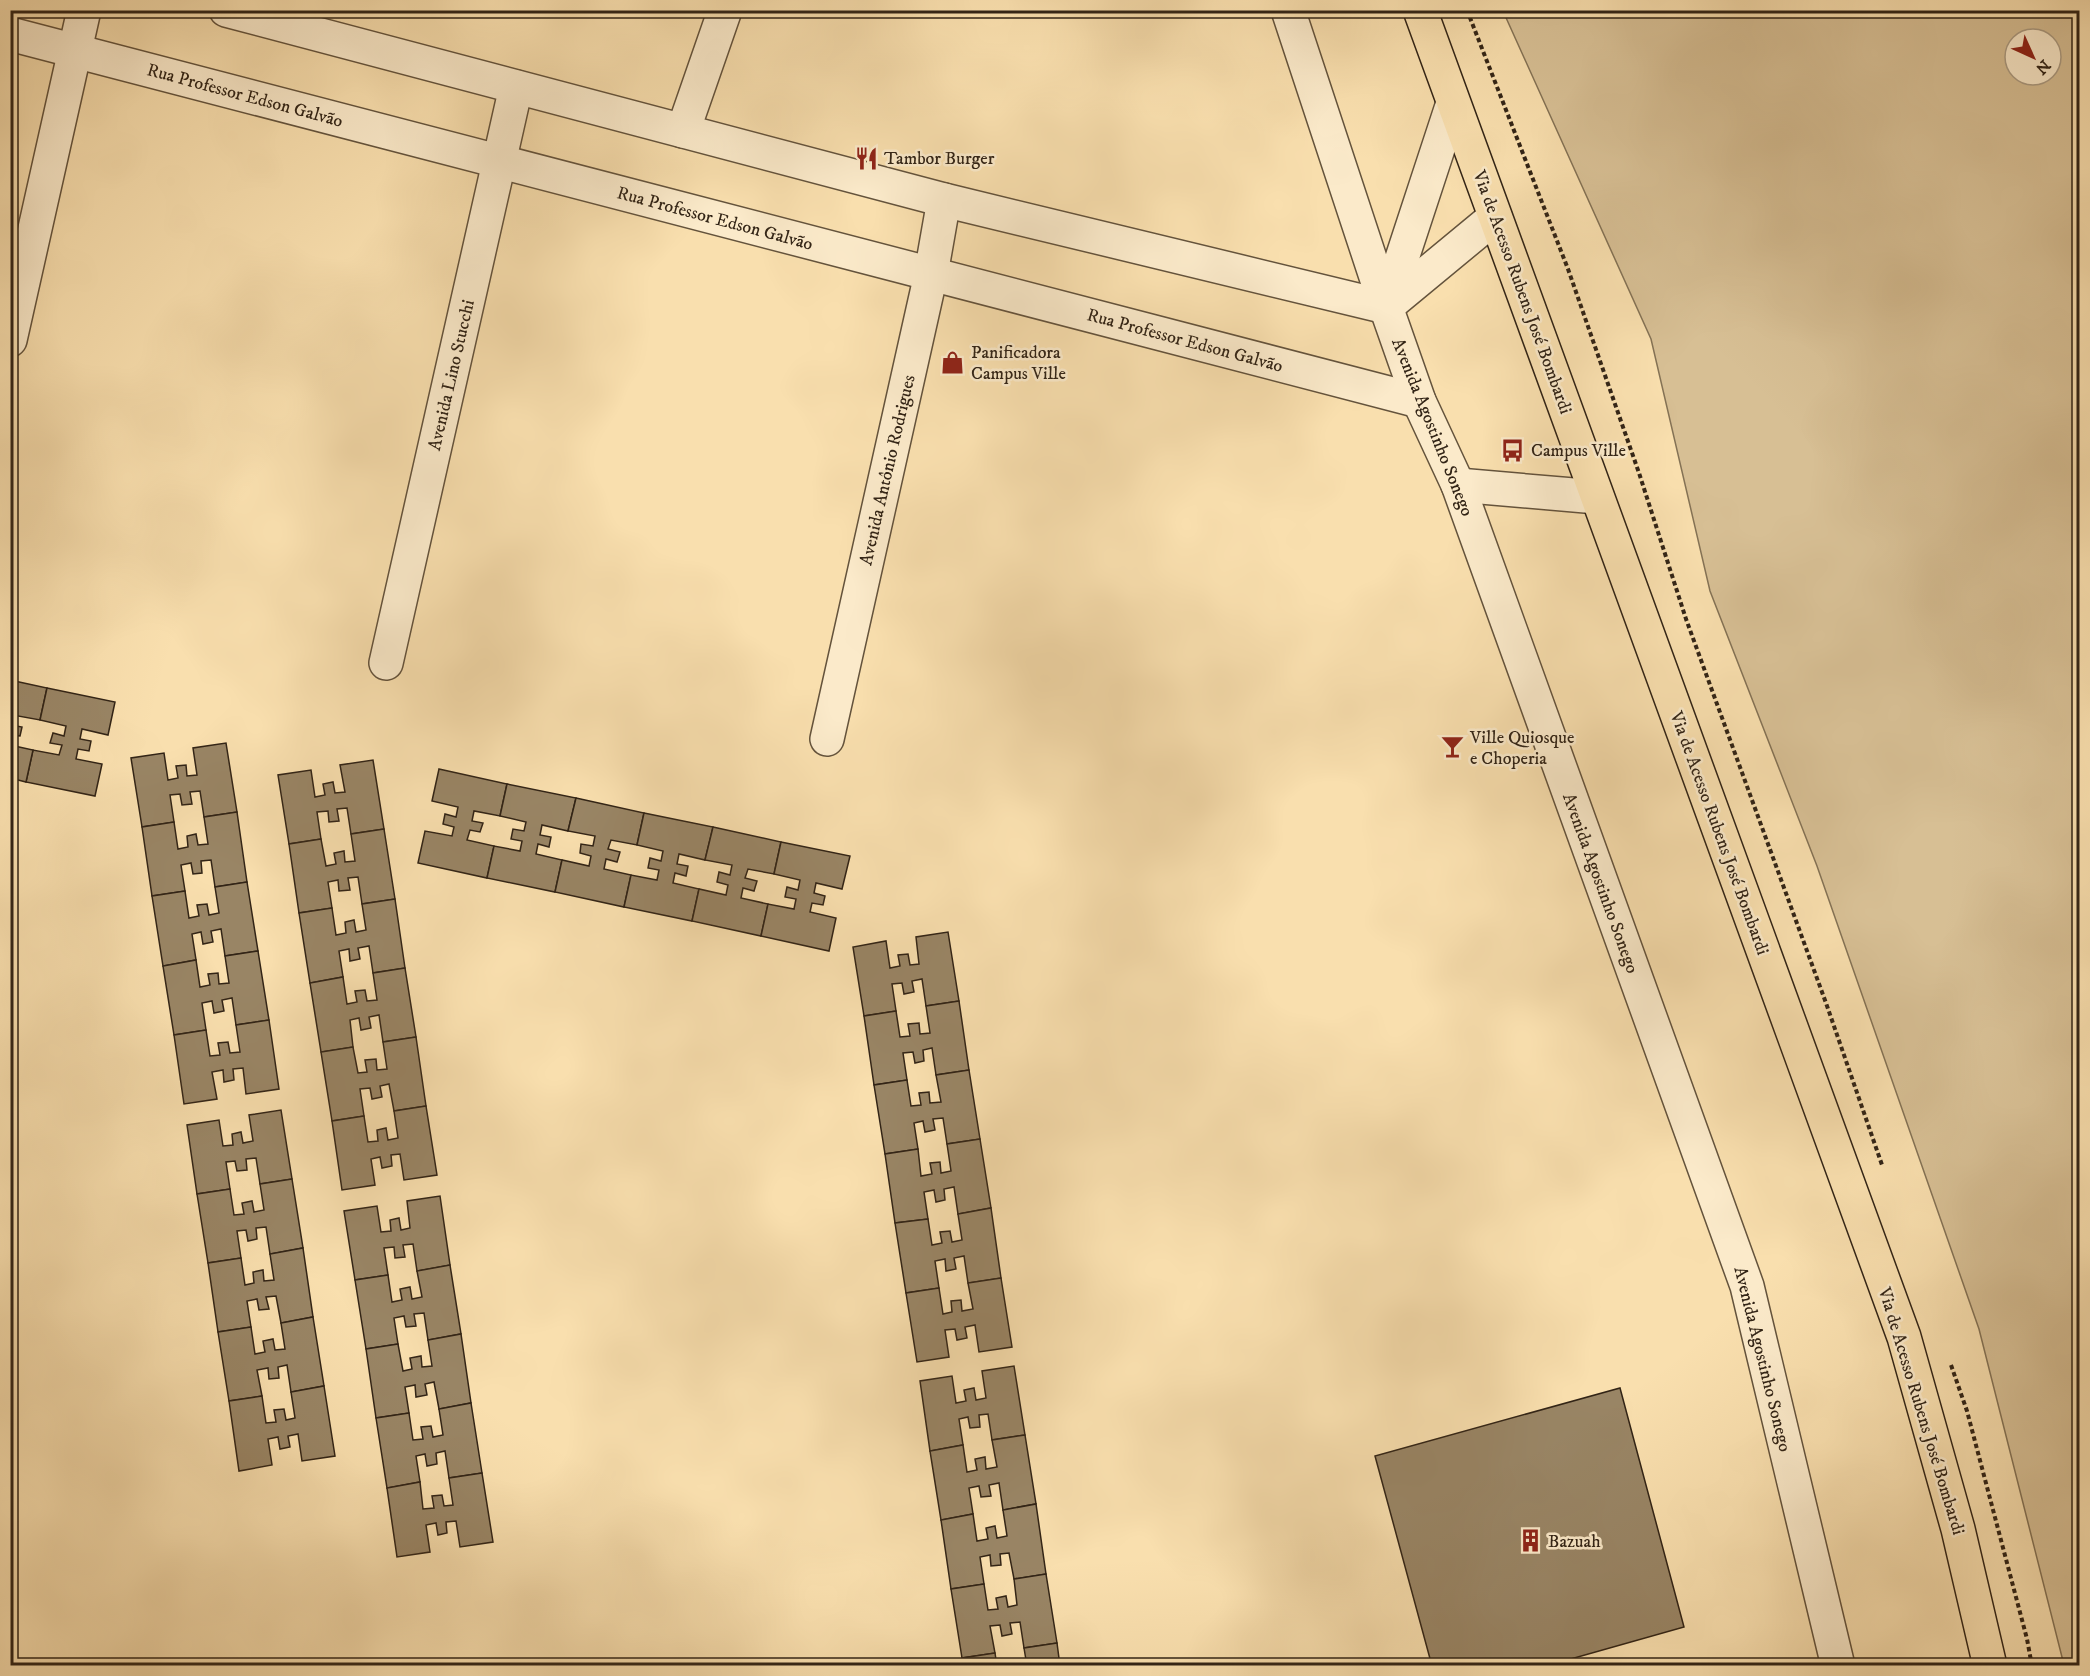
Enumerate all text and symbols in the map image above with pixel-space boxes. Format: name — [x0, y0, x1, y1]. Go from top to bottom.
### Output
north arrow — [2003, 27, 2063, 87]
text: N — [2031, 55, 2055, 79]
street label: Rua Professor Edson Galvão — [144, 59, 345, 133]
restaurant icon: Tambor Burger — [853, 145, 879, 171]
place label: Tambor Burger — [884, 148, 995, 170]
street label: Via de Acesso Rubens José Bombardi — [1467, 167, 1576, 417]
street label: Rua Professor Edson Galvão — [614, 182, 815, 256]
street label: Avenida Lino Stucchi — [424, 298, 480, 453]
street label: Rua Professor Edson Galvão — [1084, 304, 1285, 378]
street label: Avenida Agostinho Sonego — [1386, 335, 1478, 520]
place label: Panificadora Campus Ville — [971, 342, 1066, 385]
shop icon: Panificadora Campus Ville — [940, 349, 966, 375]
street label: Avenida Antônio Rodrigues — [855, 373, 921, 568]
bus stop icon: Campus Ville — [1500, 437, 1526, 463]
place label: Campus Ville — [1531, 440, 1626, 462]
street label: Via de Acesso Rubens José Bombardi — [1664, 708, 1773, 958]
place label: Ville Quiosque e Choperia — [1469, 727, 1574, 770]
bar icon: Ville Quiosque e Choperia — [1439, 734, 1465, 760]
street label: Avenida Agostinho Sonego — [1557, 790, 1643, 977]
street label: Avenida Agostinho Sonego — [1728, 1264, 1796, 1454]
street label: Via de Acesso Rubens José Bombardi — [1873, 1284, 1969, 1538]
building icon: Bazuah — [1517, 1528, 1543, 1554]
place label: Bazuah — [1548, 1531, 1601, 1553]

